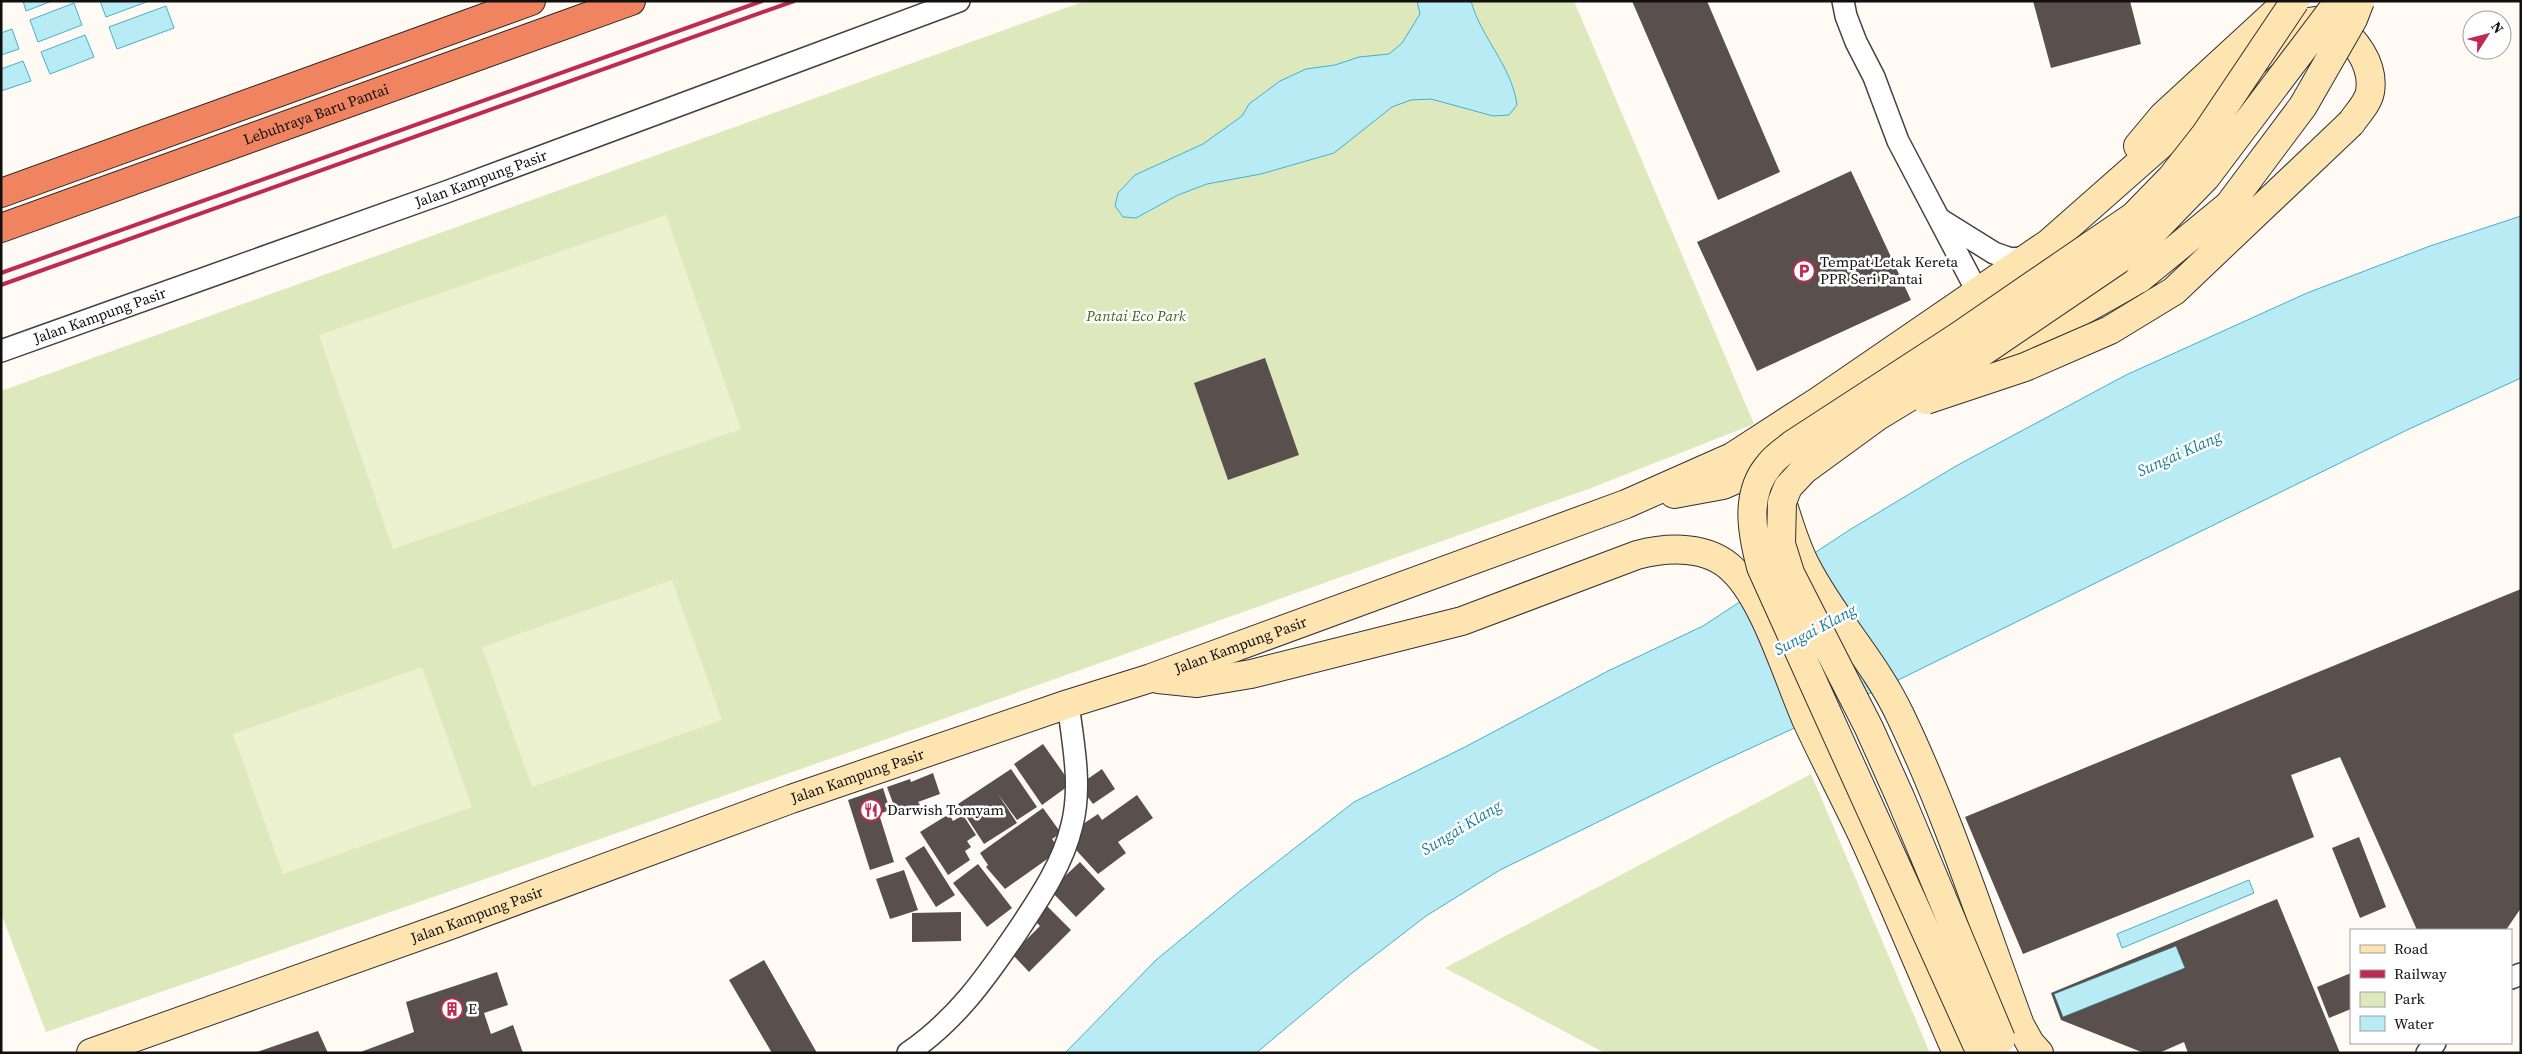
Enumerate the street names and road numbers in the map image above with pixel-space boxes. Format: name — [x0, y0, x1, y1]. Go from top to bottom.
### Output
street label: Lebuhraya Baru Pantai — [240, 78, 392, 150]
street label: Jalan Kampung Pasir — [411, 144, 551, 213]
street label: Jalan Kampung Pasir — [29, 282, 170, 349]
street label: Jalan Kampung Pasir — [1170, 611, 1310, 679]
street label: Jalan Kampung Pasir — [787, 743, 927, 809]
street label: Jalan Kampung Pasir — [407, 880, 547, 949]

